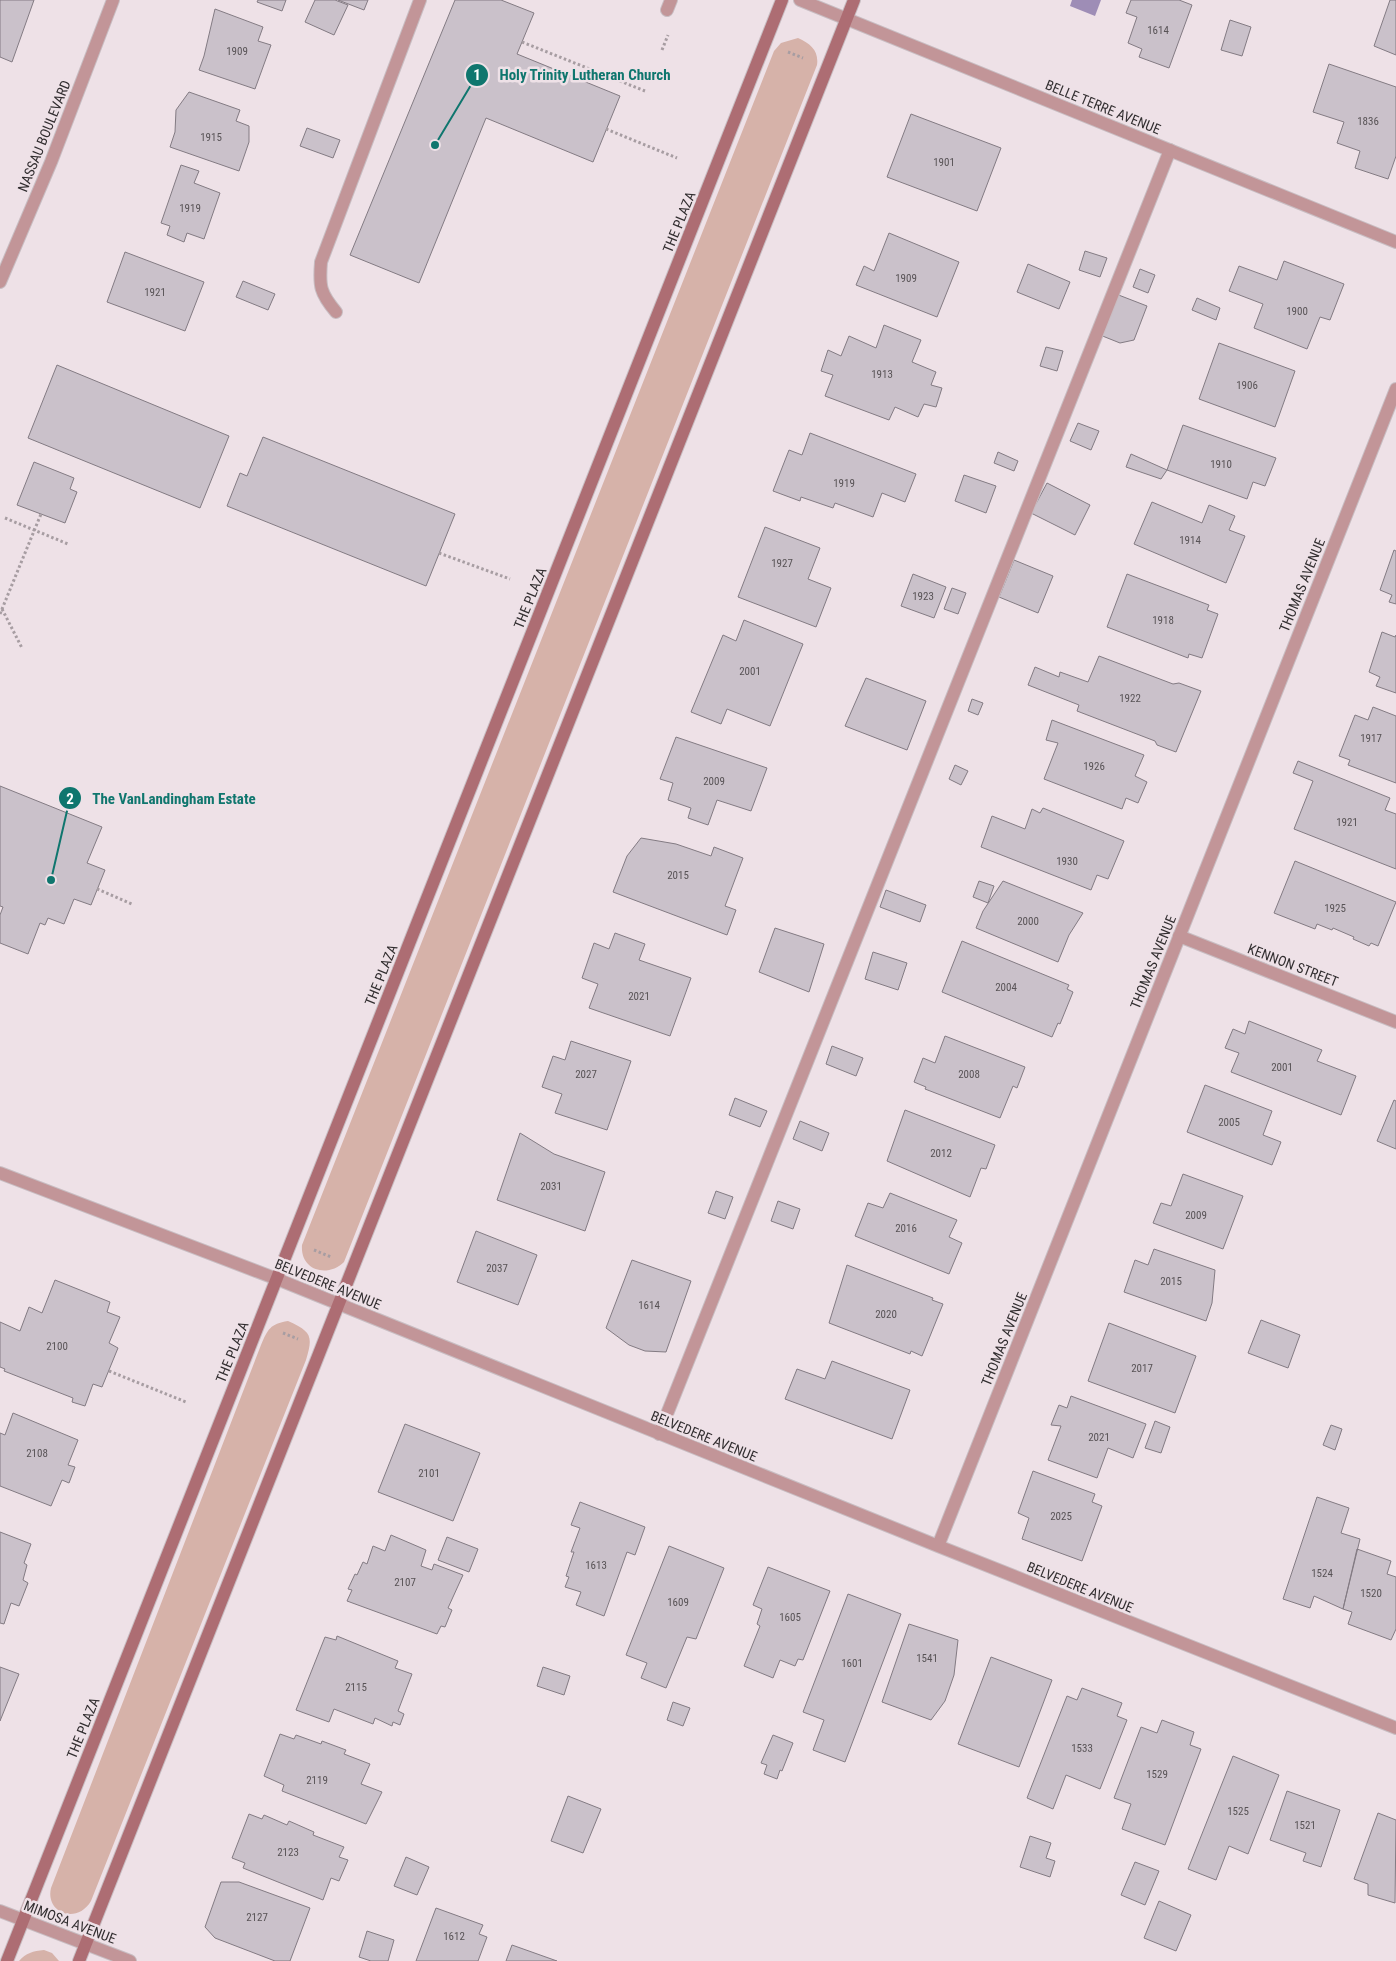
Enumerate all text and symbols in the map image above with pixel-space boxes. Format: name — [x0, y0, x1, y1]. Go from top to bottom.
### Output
house number: 1614 — [1147, 24, 1169, 37]
house number: 1909 — [226, 45, 248, 58]
callout: Holy Trinity Lutheran Church — [464, 60, 681, 90]
text: 1 — [473, 66, 481, 84]
text: Holy Trinity Lutheran Church — [499, 66, 671, 84]
street label: BELLE TERRE AVENUE — [1043, 77, 1163, 137]
street label: NASSAU BOULEVARD — [14, 78, 74, 194]
house number: 1836 — [1357, 115, 1379, 128]
house number: 1915 — [200, 131, 222, 144]
house number: 1901 — [933, 156, 955, 169]
street label: THE PLAZA — [660, 189, 698, 255]
house number: 1919 — [179, 202, 201, 215]
house number: 1909 — [895, 272, 917, 285]
house number: 1921 — [144, 286, 166, 299]
house number: 1900 — [1286, 305, 1308, 318]
house number: 1913 — [871, 368, 893, 381]
house number: 1906 — [1236, 379, 1258, 392]
house number: 1910 — [1210, 458, 1232, 471]
house number: 1919 — [833, 477, 855, 490]
house number: 1914 — [1179, 534, 1201, 547]
street label: THOMAS AVENUE — [1276, 536, 1328, 634]
house number: 1927 — [771, 557, 793, 570]
street label: THE PLAZA — [511, 565, 549, 631]
house number: 1923 — [912, 590, 934, 603]
house number: 1918 — [1152, 614, 1174, 627]
house number: 2001 — [739, 665, 761, 678]
house number: 1922 — [1119, 692, 1141, 705]
house number: 1917 — [1360, 732, 1382, 745]
house number: 1926 — [1083, 760, 1105, 773]
house number: 2009 — [703, 775, 725, 788]
callout: The VanLandingham Estate — [58, 783, 266, 813]
text: 2 — [66, 790, 74, 808]
text: The VanLandingham Estate — [92, 790, 256, 808]
house number: 1921 — [1336, 816, 1358, 829]
house number: 1930 — [1056, 855, 1078, 868]
house number: 2015 — [667, 869, 689, 882]
house number: 1925 — [1324, 902, 1346, 915]
street label: THOMAS AVENUE — [1127, 913, 1179, 1011]
house number: 2000 — [1017, 915, 1039, 928]
street label: KENNON STREET — [1246, 940, 1340, 990]
street label: THE PLAZA — [362, 942, 400, 1008]
house number: 2004 — [995, 981, 1017, 994]
house number: 2021 — [628, 990, 650, 1003]
house number: 2001 — [1271, 1061, 1293, 1074]
house number: 2027 — [575, 1068, 597, 1081]
house number: 2008 — [958, 1068, 980, 1081]
house number: 2005 — [1218, 1116, 1240, 1129]
house number: 2012 — [930, 1147, 952, 1160]
house number: 2031 — [540, 1180, 562, 1193]
house number: 2009 — [1185, 1209, 1207, 1222]
house number: 2016 — [895, 1222, 917, 1235]
street label: BELVEDERE AVENUE — [273, 1255, 384, 1313]
house number: 2037 — [486, 1262, 508, 1275]
house number: 2015 — [1160, 1275, 1182, 1288]
street label: THOMAS AVENUE — [978, 1290, 1030, 1388]
house number: 1614 — [638, 1299, 660, 1312]
house number: 2020 — [875, 1308, 897, 1321]
street label: THE PLAZA — [213, 1319, 251, 1385]
house number: 2100 — [46, 1340, 68, 1353]
house number: 2017 — [1131, 1362, 1153, 1375]
street label: BELVEDERE AVENUE — [649, 1407, 760, 1465]
house number: 2021 — [1088, 1431, 1110, 1444]
house number: 2108 — [26, 1447, 48, 1460]
house number: 2101 — [418, 1467, 440, 1480]
house number: 2025 — [1050, 1510, 1072, 1523]
street label: BELVEDERE AVENUE — [1025, 1558, 1136, 1616]
house number: 1613 — [585, 1559, 607, 1572]
house number: 1524 — [1311, 1567, 1333, 1580]
house number: 2107 — [394, 1576, 416, 1589]
house number: 1520 — [1360, 1587, 1382, 1600]
house number: 1609 — [667, 1596, 689, 1609]
house number: 1605 — [779, 1611, 801, 1624]
house number: 1541 — [916, 1652, 938, 1665]
house number: 1601 — [841, 1657, 863, 1670]
house number: 2115 — [345, 1681, 367, 1694]
street label: THE PLAZA — [64, 1695, 102, 1761]
house number: 1533 — [1071, 1742, 1093, 1755]
house number: 1529 — [1146, 1768, 1168, 1781]
house number: 2119 — [306, 1774, 328, 1787]
house number: 1525 — [1227, 1805, 1249, 1818]
house number: 1521 — [1294, 1819, 1316, 1832]
house number: 2123 — [277, 1846, 299, 1859]
street label: MIMOSA AVENUE — [22, 1897, 118, 1947]
house number: 2127 — [246, 1911, 268, 1924]
house number: 1612 — [443, 1930, 465, 1943]

